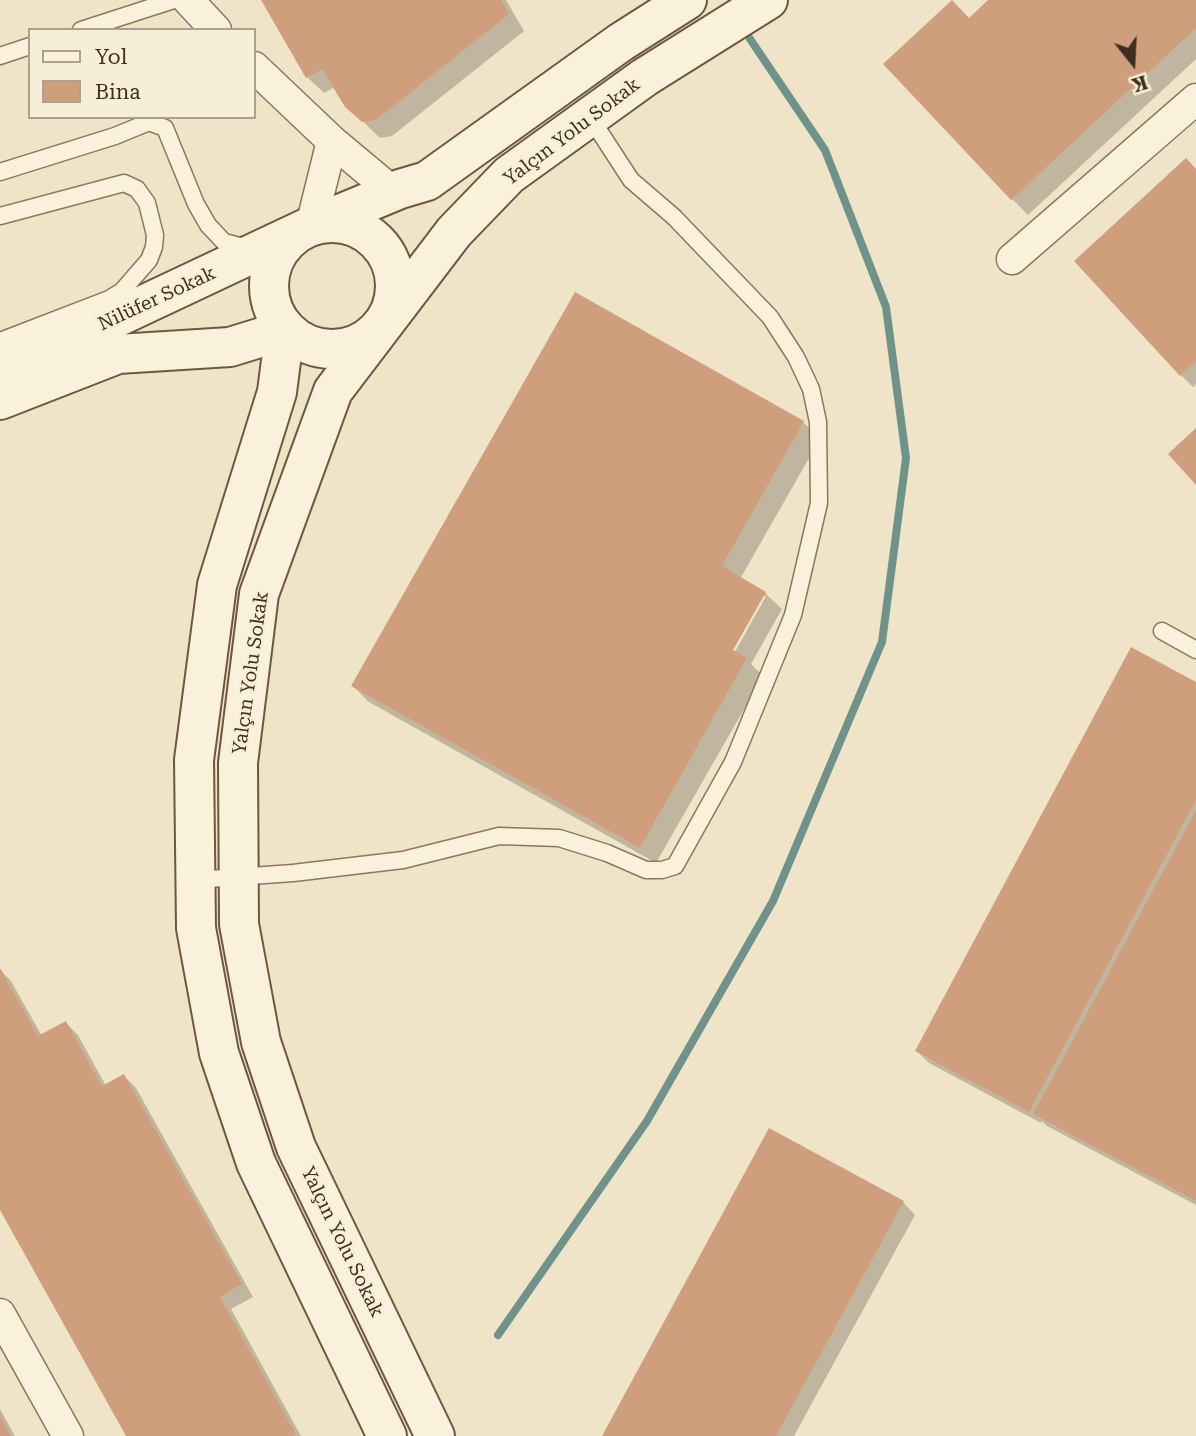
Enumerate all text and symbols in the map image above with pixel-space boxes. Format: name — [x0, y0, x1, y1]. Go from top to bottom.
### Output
legend — [28, 28, 256, 119]
north arrow — [1098, 28, 1168, 98]
text: Yol — [95, 45, 127, 69]
text: K — [1129, 70, 1150, 97]
street label: Yalçın Yolu Sokak — [499, 73, 645, 191]
text: Bina — [95, 80, 141, 104]
street label: Nilüfer Sokak — [95, 262, 219, 336]
street label: Yalçın Yolu Sokak — [228, 590, 274, 756]
street label: Yalçın Yolu Sokak — [296, 1163, 388, 1321]

